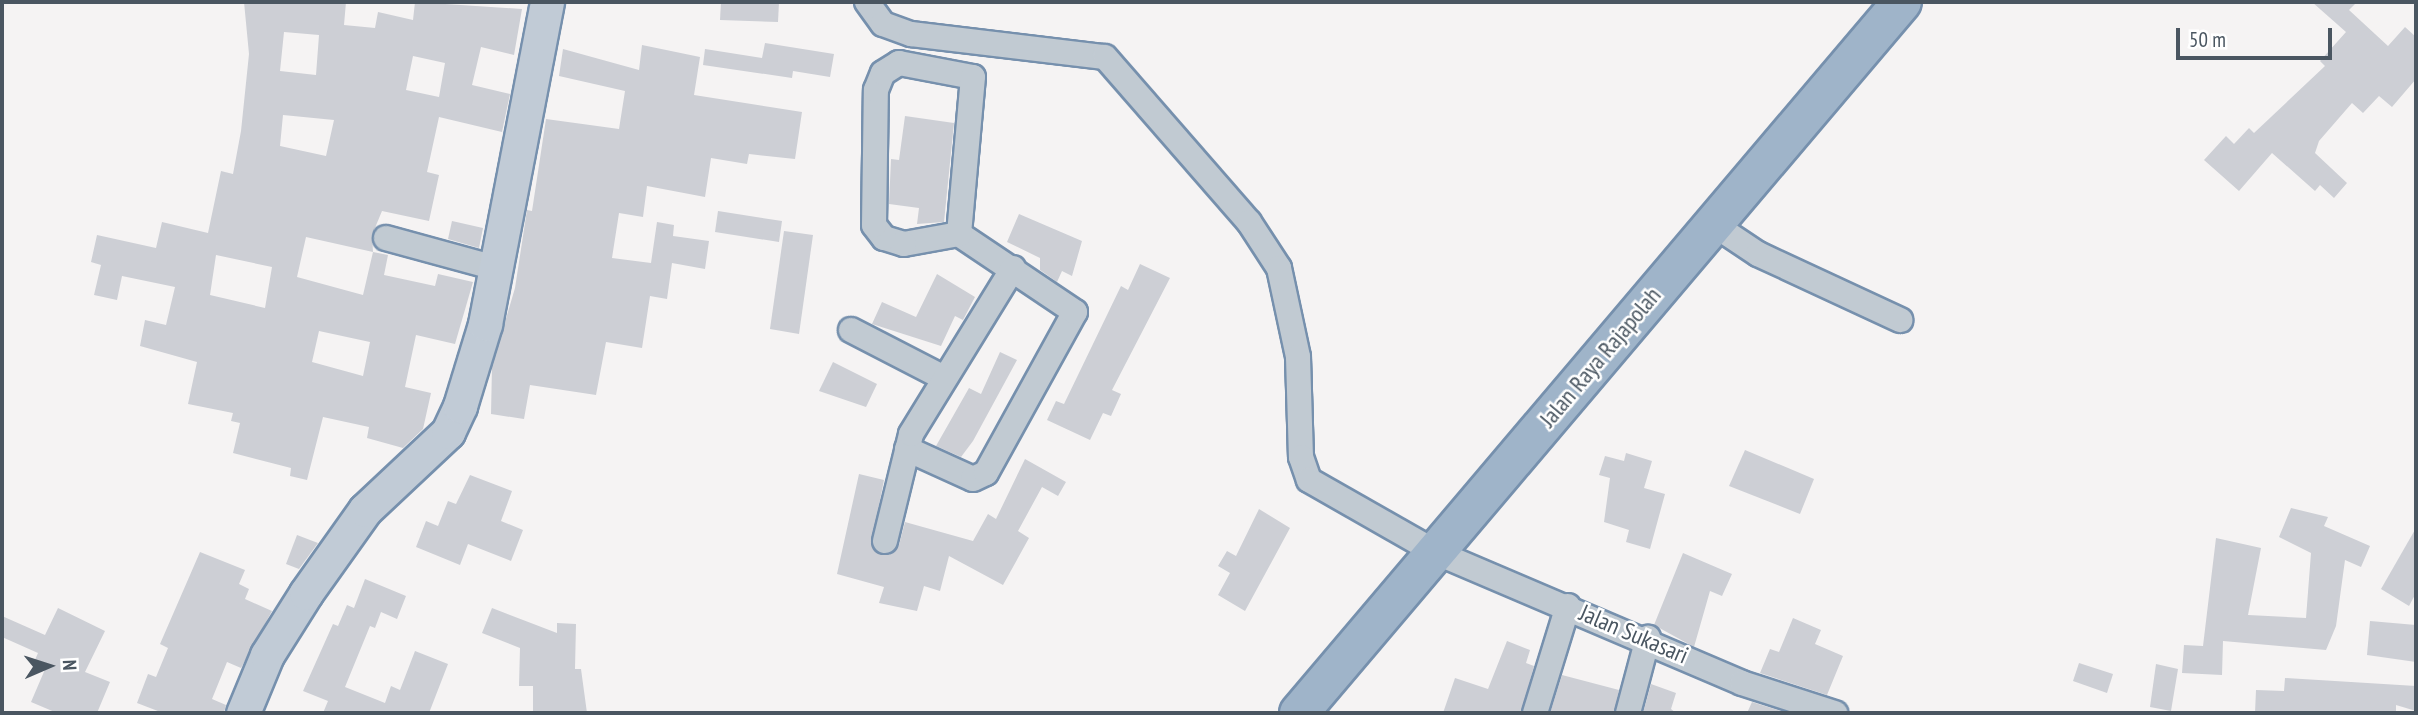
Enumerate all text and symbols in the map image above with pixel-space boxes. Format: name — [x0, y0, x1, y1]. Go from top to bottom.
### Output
scale bar — [2180, 14, 2336, 58]
text: 50 m — [2189, 26, 2226, 53]
street label: Jalan Raya Rajapolah — [1533, 281, 1667, 433]
street label: Jalan Sukasari — [1575, 598, 1693, 670]
north arrow — [14, 631, 84, 701]
text: N — [58, 659, 82, 671]

